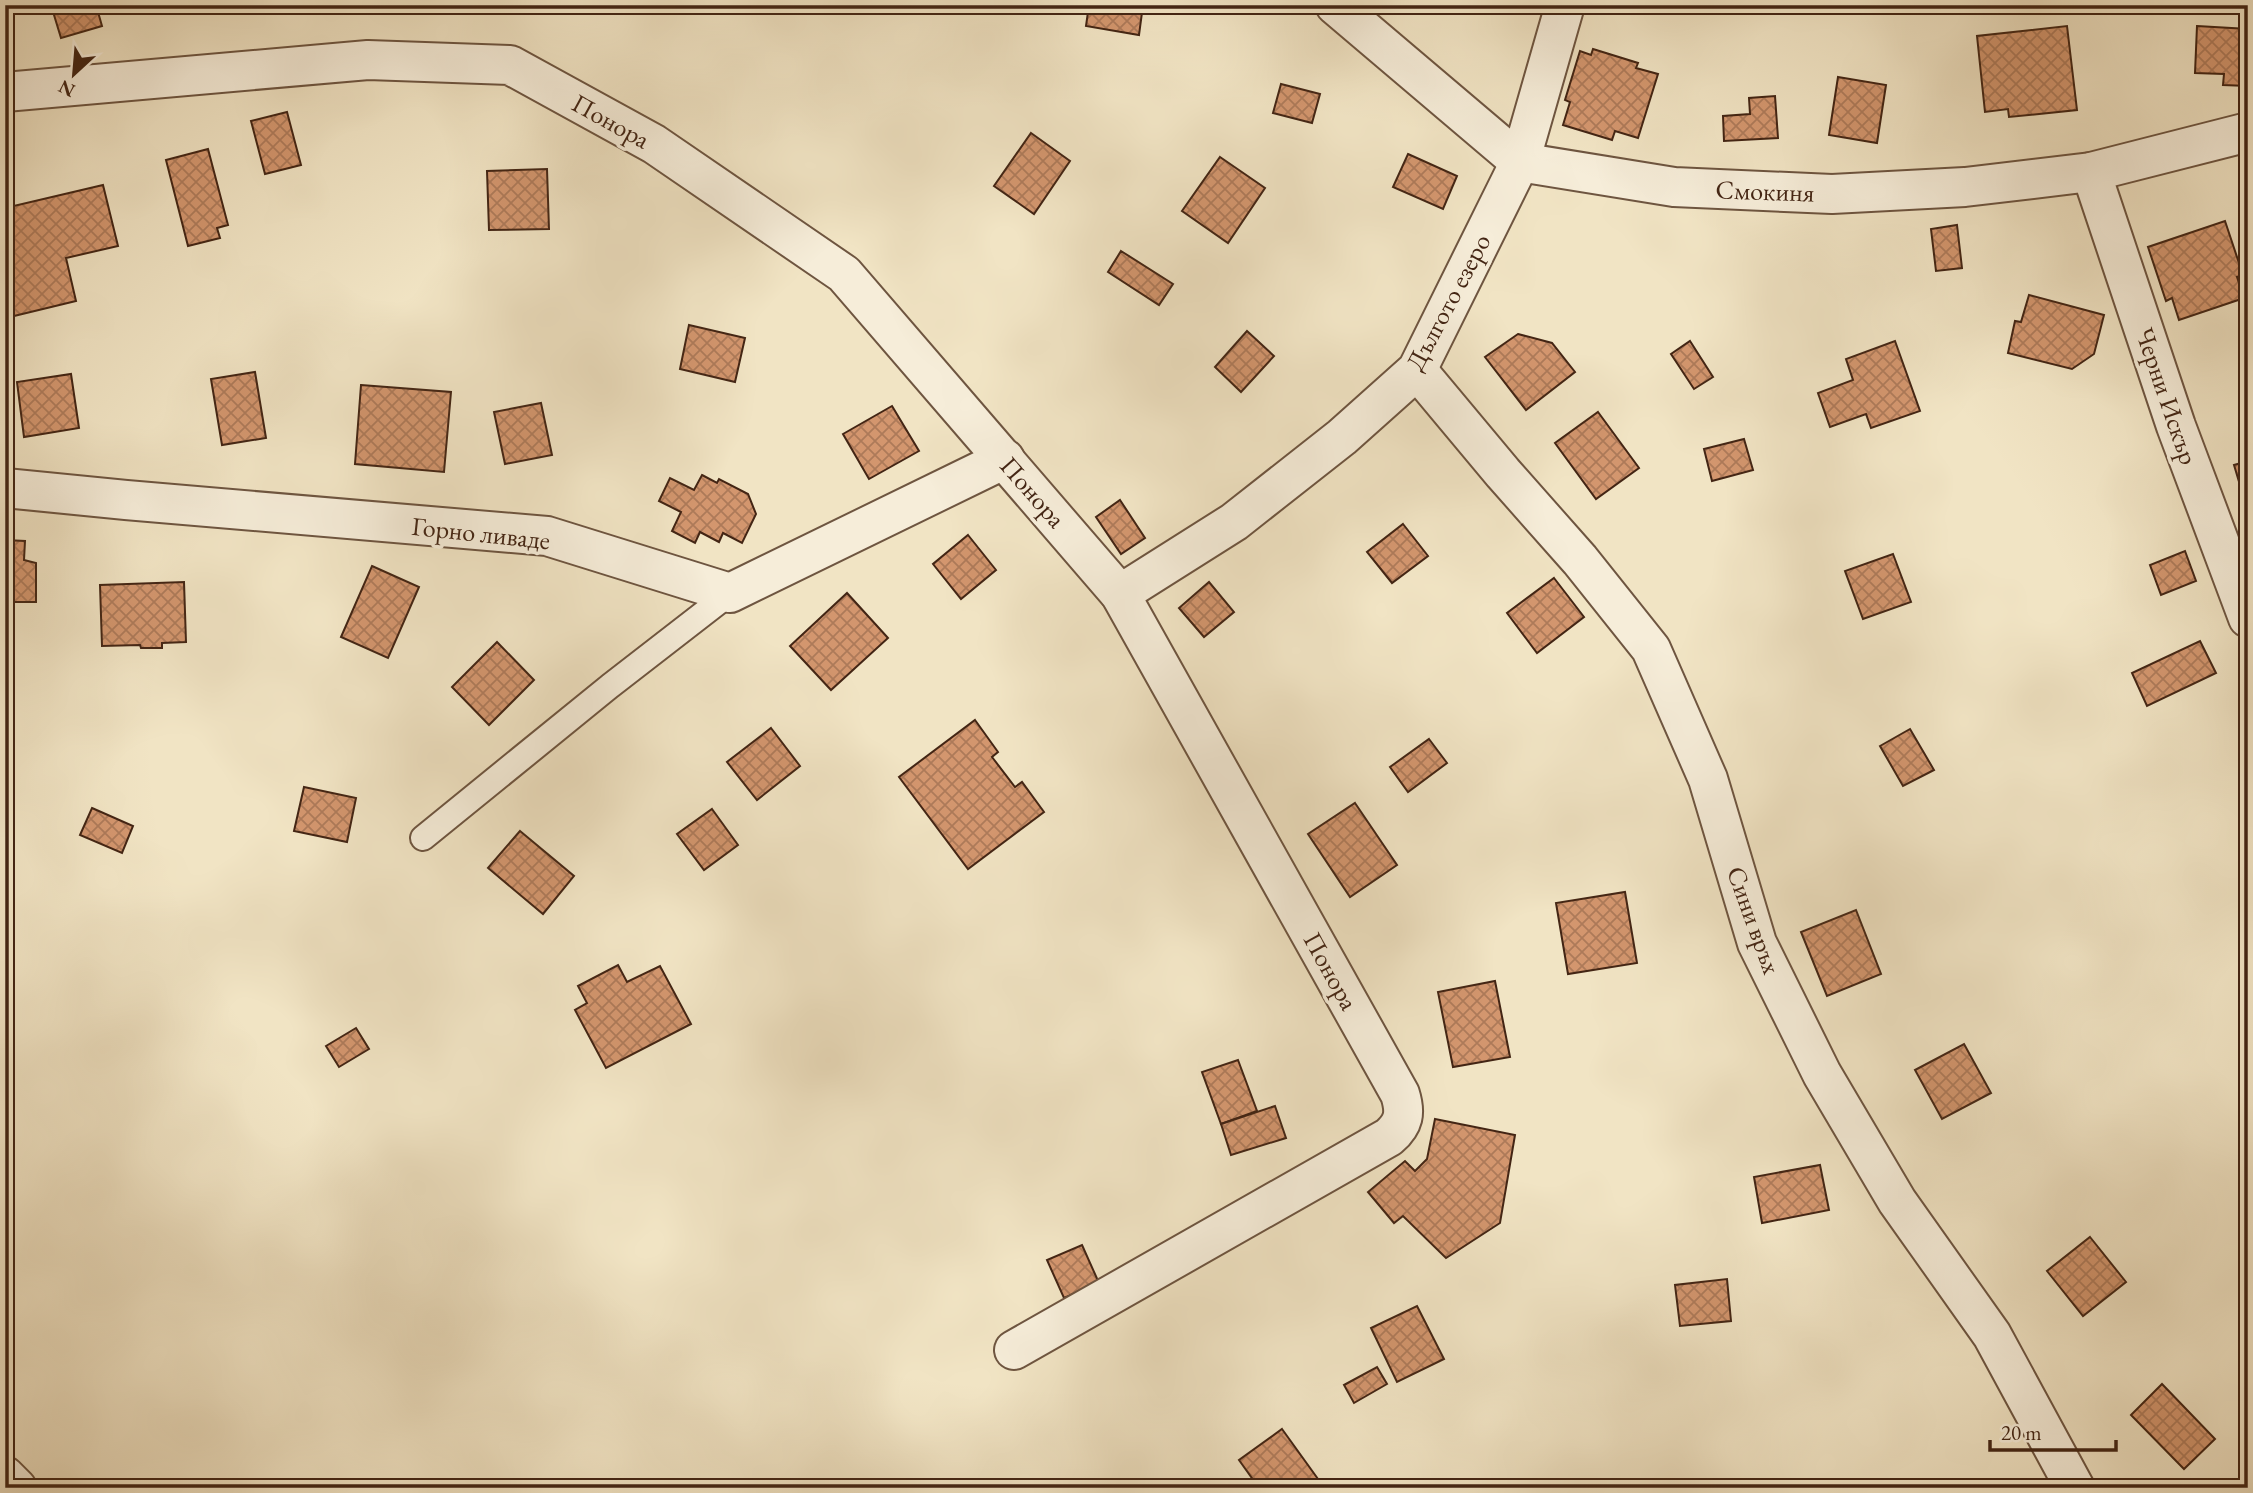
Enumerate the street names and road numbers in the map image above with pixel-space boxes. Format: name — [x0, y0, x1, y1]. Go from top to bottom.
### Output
street label: Понора — [566, 86, 657, 157]
street label: Смокиня — [1715, 172, 1815, 210]
street label: Дългото езеро — [1398, 228, 1498, 376]
street label: Черни Искър — [2128, 323, 2206, 469]
street label: Понора — [993, 449, 1074, 535]
street label: Горно ливаде — [410, 509, 552, 557]
street label: Сини връх — [1719, 862, 1789, 979]
street label: Понора — [1296, 926, 1367, 1017]

